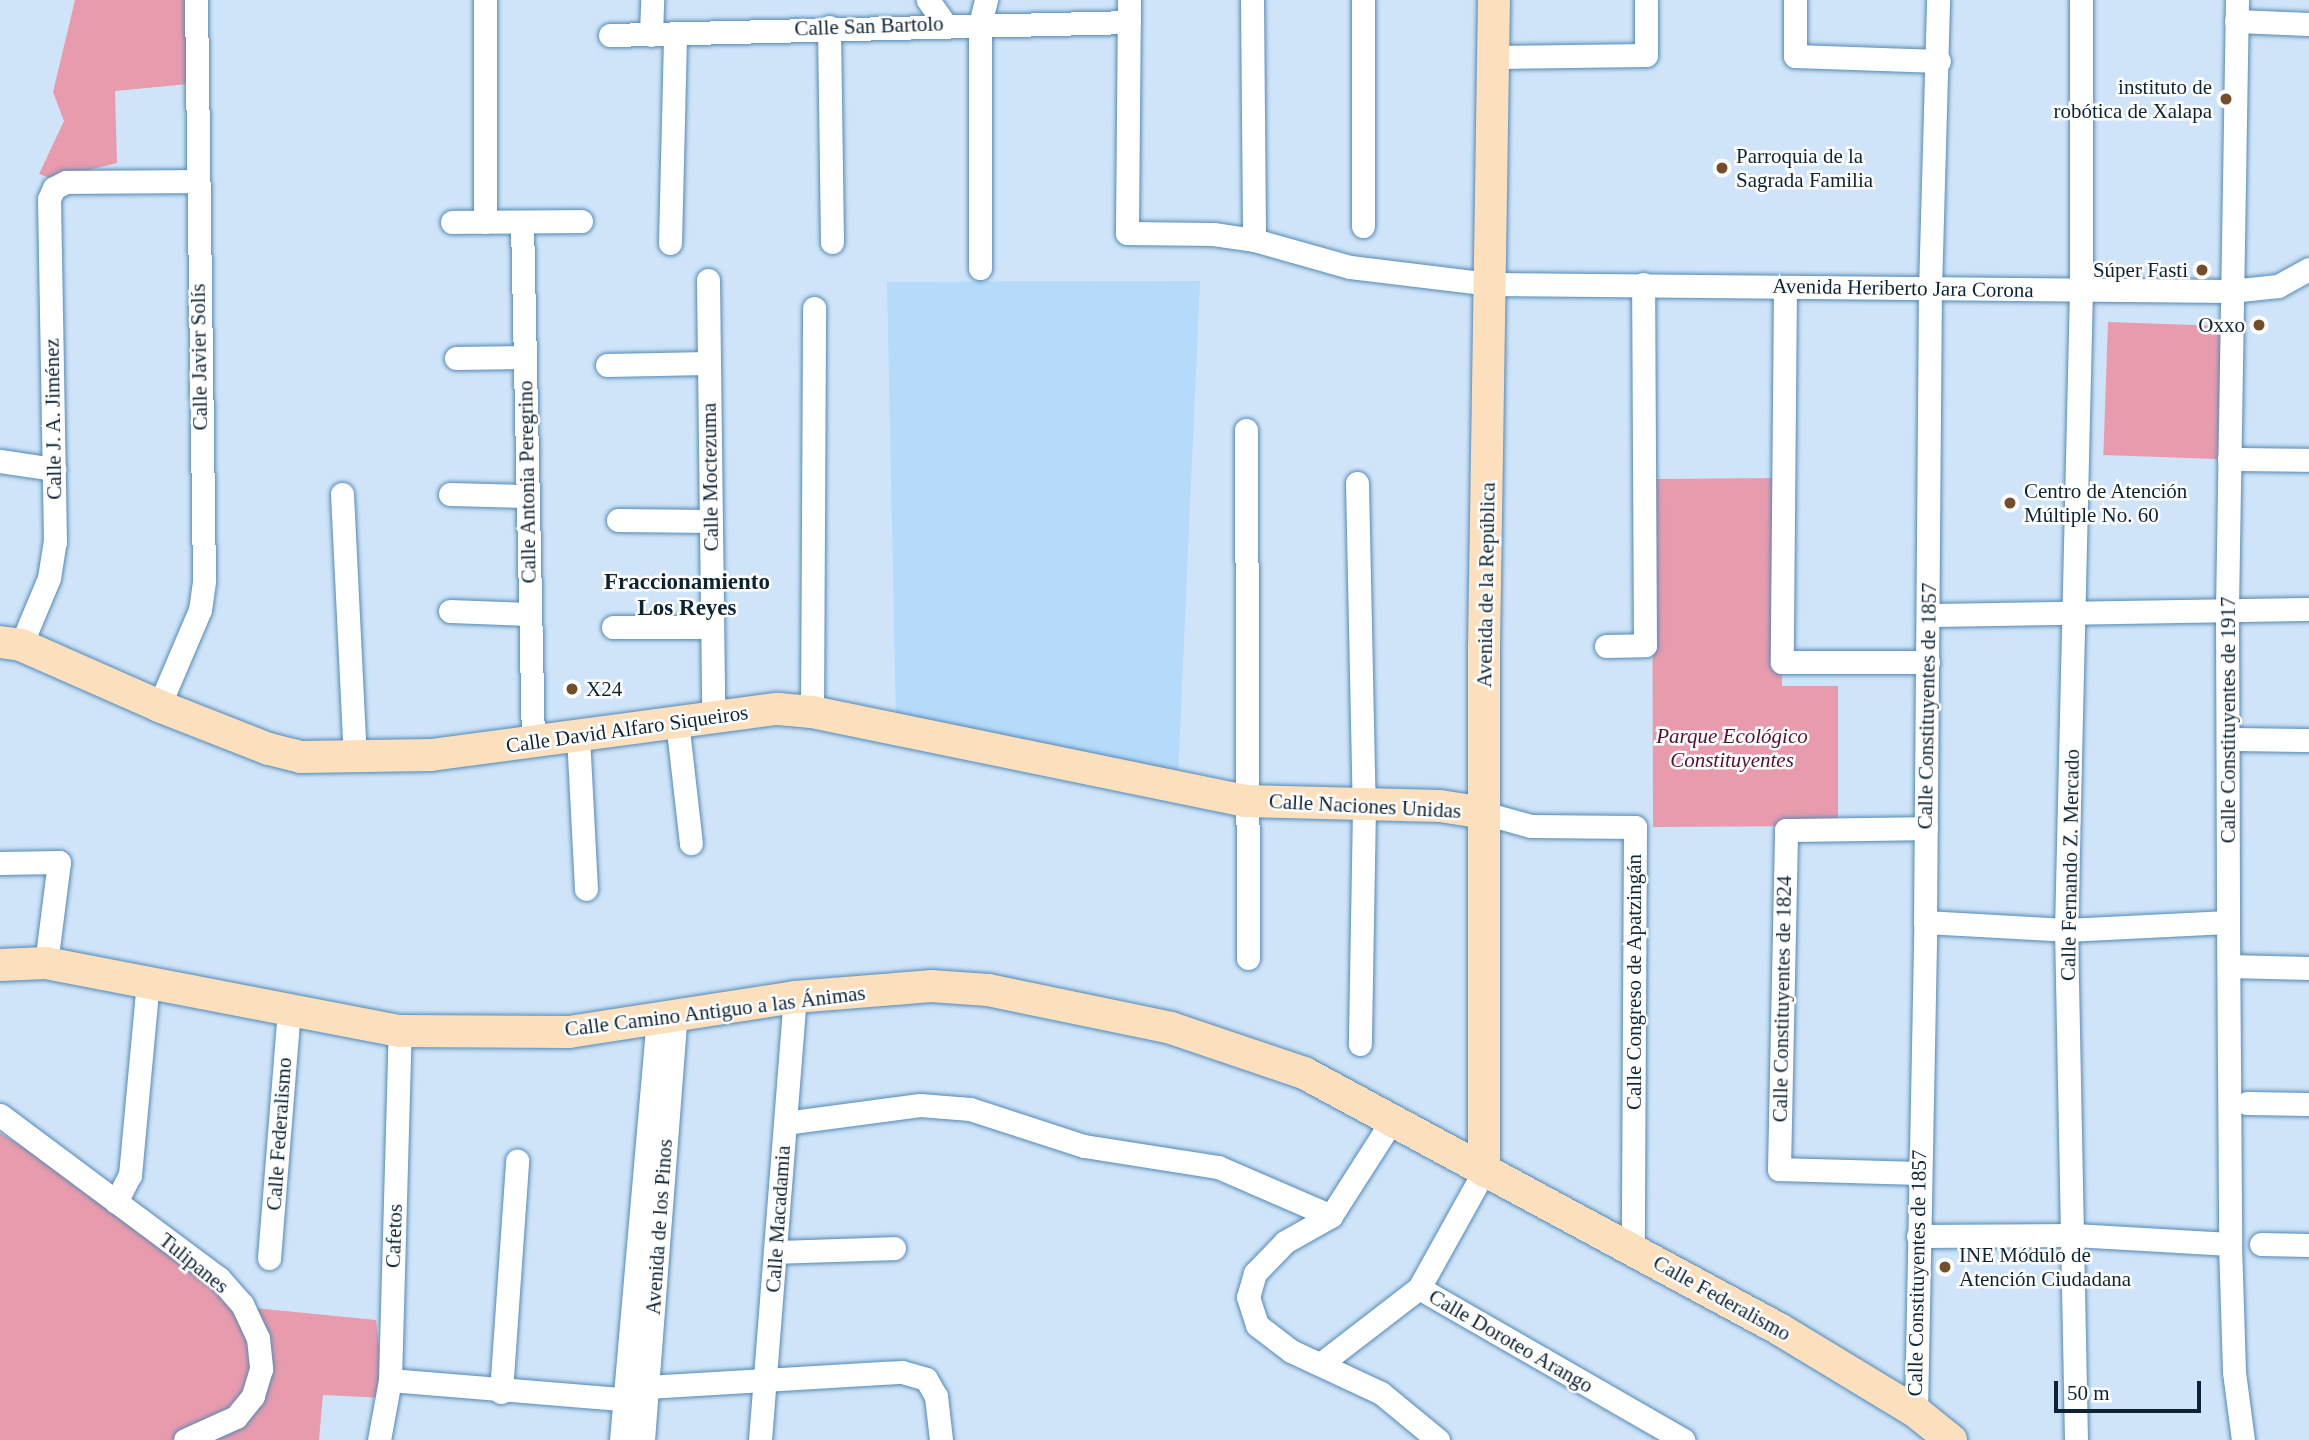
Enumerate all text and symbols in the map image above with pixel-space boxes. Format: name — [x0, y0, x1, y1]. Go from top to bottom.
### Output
street label: Calle San Bartolo — [794, 11, 944, 41]
place label: instituto de robótica de Xalapa — [2053, 74, 2212, 124]
marker: instituto de robótica de Xalapa — [2218, 91, 2234, 107]
place label: Parroquia de la Sagrada Familia — [1736, 143, 1873, 193]
marker: Parroquia de la Sagrada Familia — [1714, 160, 1730, 176]
place label: Súper Fasti — [2093, 257, 2188, 283]
marker: Súper Fasti — [2194, 262, 2210, 278]
street label: Avenida Heriberto Jara Corona — [1772, 273, 2034, 303]
street label: Calle Javier Solís — [185, 283, 213, 431]
place label: Oxxo — [2198, 312, 2245, 338]
marker: Oxxo — [2251, 317, 2267, 333]
street label: Calle J. A. Jiménez — [39, 337, 67, 501]
street label: Calle Antonia Peregrino — [513, 380, 541, 584]
street label: Calle Moctezuma — [696, 402, 724, 552]
place label: Centro de Atención Múltiple No. 60 — [2024, 478, 2188, 528]
street label: Avenida de la República — [1472, 482, 1500, 688]
marker: Centro de Atención Múltiple No. 60 — [2002, 495, 2018, 511]
district label: Fraccionamiento Los Reyes — [604, 568, 770, 622]
street label: Calle Constituyentes de 1857 — [1912, 582, 1942, 830]
street label: Calle Constituyentes de 1917 — [2215, 597, 2241, 843]
place label: X24 — [586, 676, 622, 702]
marker: X24 — [564, 681, 580, 697]
street label: Calle David Alfaro Siqueiros — [504, 699, 750, 759]
park label: Parque Ecológico Constituyentes — [1656, 723, 1808, 773]
street label: Calle Fernando Z. Mercado — [2055, 749, 2085, 981]
street label: Calle Naciones Unidas — [1268, 788, 1462, 824]
street label: Calle Congreso de Apatzingán — [1621, 853, 1647, 1111]
street label: Calle Constituyentes de 1824 — [1767, 875, 1797, 1123]
street label: Calle Camino Antiguo a las Ánimas — [563, 980, 867, 1042]
street label: Calle Federalismo — [261, 1057, 297, 1211]
street label: Avenida de los Pinos — [640, 1138, 678, 1316]
street label: Calle Macadamia — [760, 1145, 796, 1293]
street label: Calle Constituyentes de 1857 — [1902, 1149, 1932, 1397]
street label: Cafetos — [380, 1204, 408, 1268]
street label: Tulipanes — [154, 1227, 234, 1299]
place label: INE Módulo de Atención Ciudadana — [1959, 1242, 2131, 1292]
street label: Calle Federalismo — [1649, 1250, 1795, 1346]
marker: INE Módulo de Atención Ciudadana — [1937, 1259, 1953, 1275]
street label: Calle Doroteo Arango — [1424, 1283, 1598, 1399]
scale bar — [2057, 1366, 2204, 1410]
text: 50 m — [2067, 1381, 2110, 1405]

